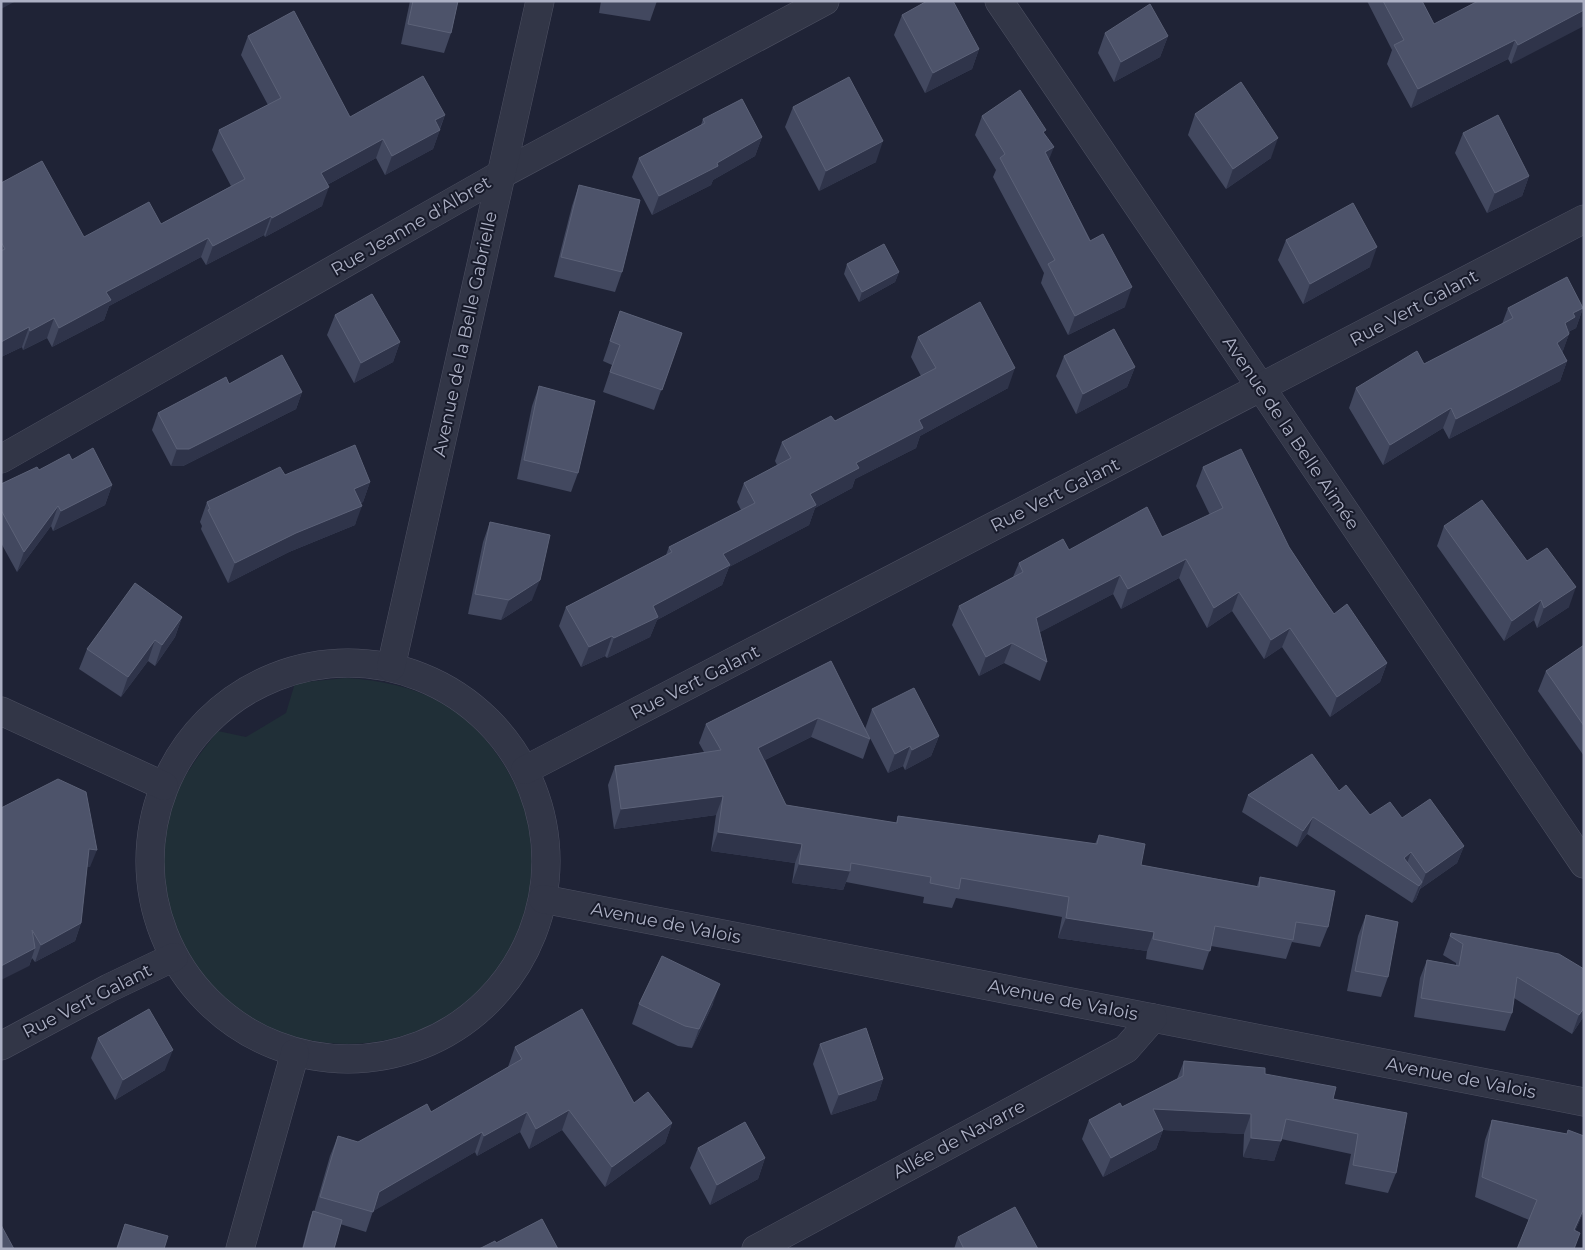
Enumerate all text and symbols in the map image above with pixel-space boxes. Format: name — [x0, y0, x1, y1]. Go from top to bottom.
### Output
street label: Rue Jeanne d'Albret — [327, 171, 495, 281]
street label: Avenue de la Belle Gabrielle — [428, 209, 502, 459]
street label: Rue Vert Galant — [1346, 265, 1482, 351]
street label: Avenue de la Belle Aimée — [1218, 332, 1364, 534]
street label: Rue Vert Galant — [987, 453, 1123, 537]
street label: Rue Vert Galant — [627, 640, 763, 724]
street label: Avenue de Valois — [589, 898, 743, 948]
street label: Rue Vert Galant — [19, 959, 155, 1043]
street label: Avenue de Valois — [986, 975, 1140, 1025]
street label: Avenue de Valois — [1384, 1053, 1538, 1103]
street label: Allée de Navarre — [889, 1095, 1029, 1183]

